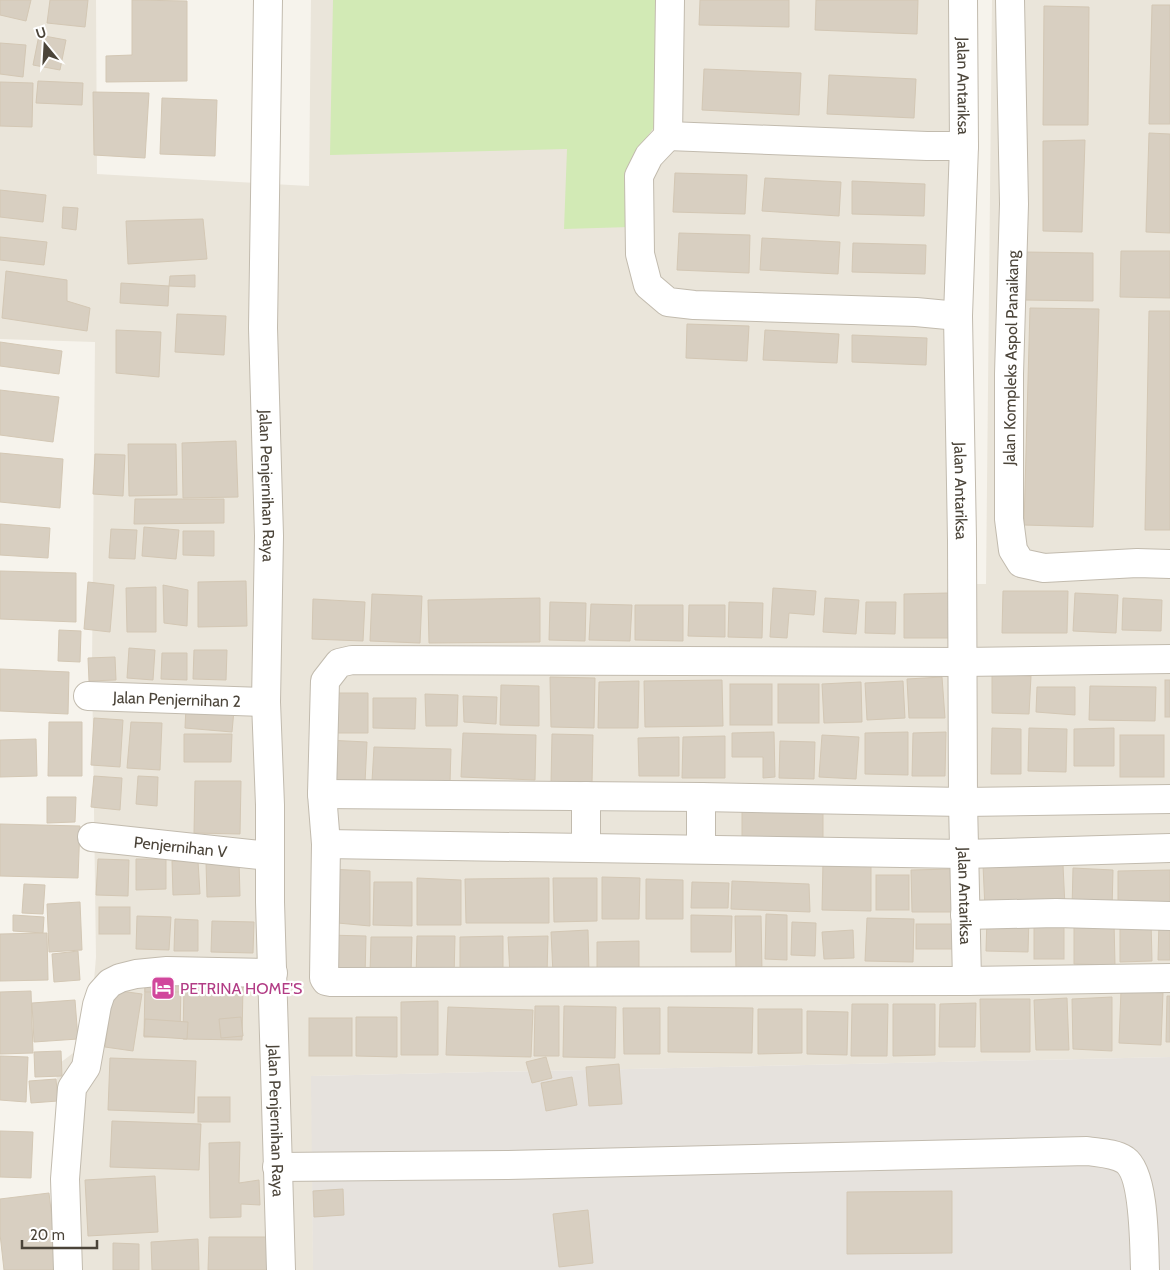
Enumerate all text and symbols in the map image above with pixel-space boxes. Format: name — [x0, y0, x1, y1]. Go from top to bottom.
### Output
north arrow — [20, 20, 70, 70]
text: U — [33, 23, 49, 43]
street label: Jalan Antariksa — [954, 36, 973, 135]
street label: Jalan Kompleks Aspol Panaikang — [1000, 249, 1022, 467]
street label: Jalan Penjernihan Raya — [256, 408, 279, 563]
street label: Jalan Antariksa — [951, 441, 971, 540]
street label: Jalan Penjernihan 2 — [112, 687, 241, 711]
street label: Penjernihan V — [133, 832, 228, 861]
street label: Jalan Antariksa — [954, 846, 976, 945]
hotel icon: PETRINA HOME'S — [150, 975, 176, 1001]
place label: PETRINA HOME'S — [180, 979, 302, 998]
street label: Jalan Penjernihan Raya — [265, 1043, 288, 1197]
scale bar — [22, 1218, 98, 1250]
text: 20 m — [30, 1226, 65, 1244]

